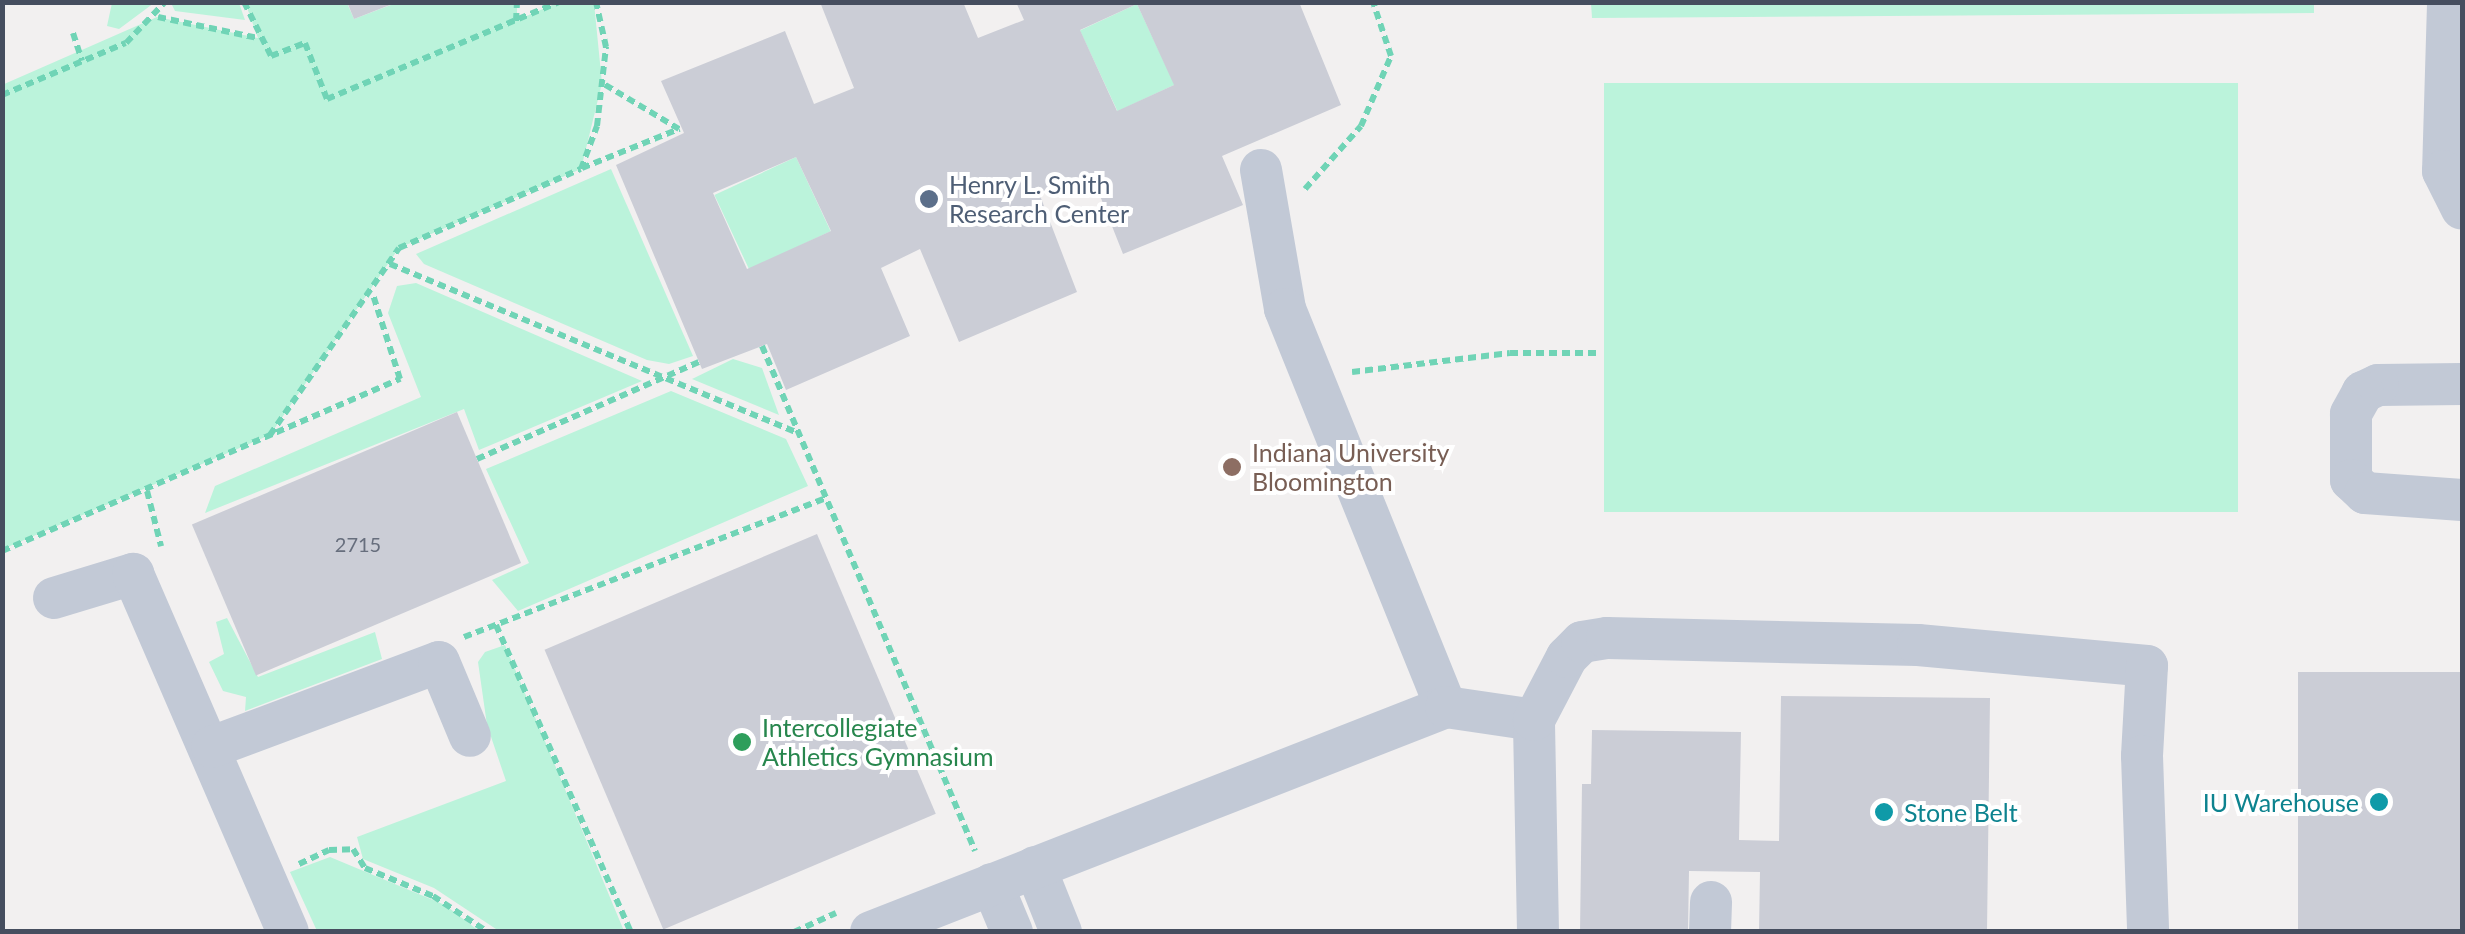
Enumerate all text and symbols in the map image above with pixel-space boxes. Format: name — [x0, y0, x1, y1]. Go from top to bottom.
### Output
place label: Henry L. Smith Research Center — [949, 170, 1129, 229]
marker: Henry L. Smith Research Center — [918, 188, 940, 210]
place label: Indiana University Bloomington — [1252, 438, 1449, 497]
marker: Indiana University Bloomington — [1221, 456, 1243, 478]
house number: 2715 — [335, 532, 381, 556]
place label: Intercollegiate Athletics Gymnasium — [762, 713, 994, 772]
marker: Intercollegiate Athletics Gymnasium — [731, 731, 753, 753]
place label: IU Warehouse — [2202, 787, 2359, 817]
marker: IU Warehouse — [2368, 791, 2390, 813]
place label: Stone Belt — [1904, 797, 2018, 827]
marker: Stone Belt — [1873, 801, 1895, 823]

